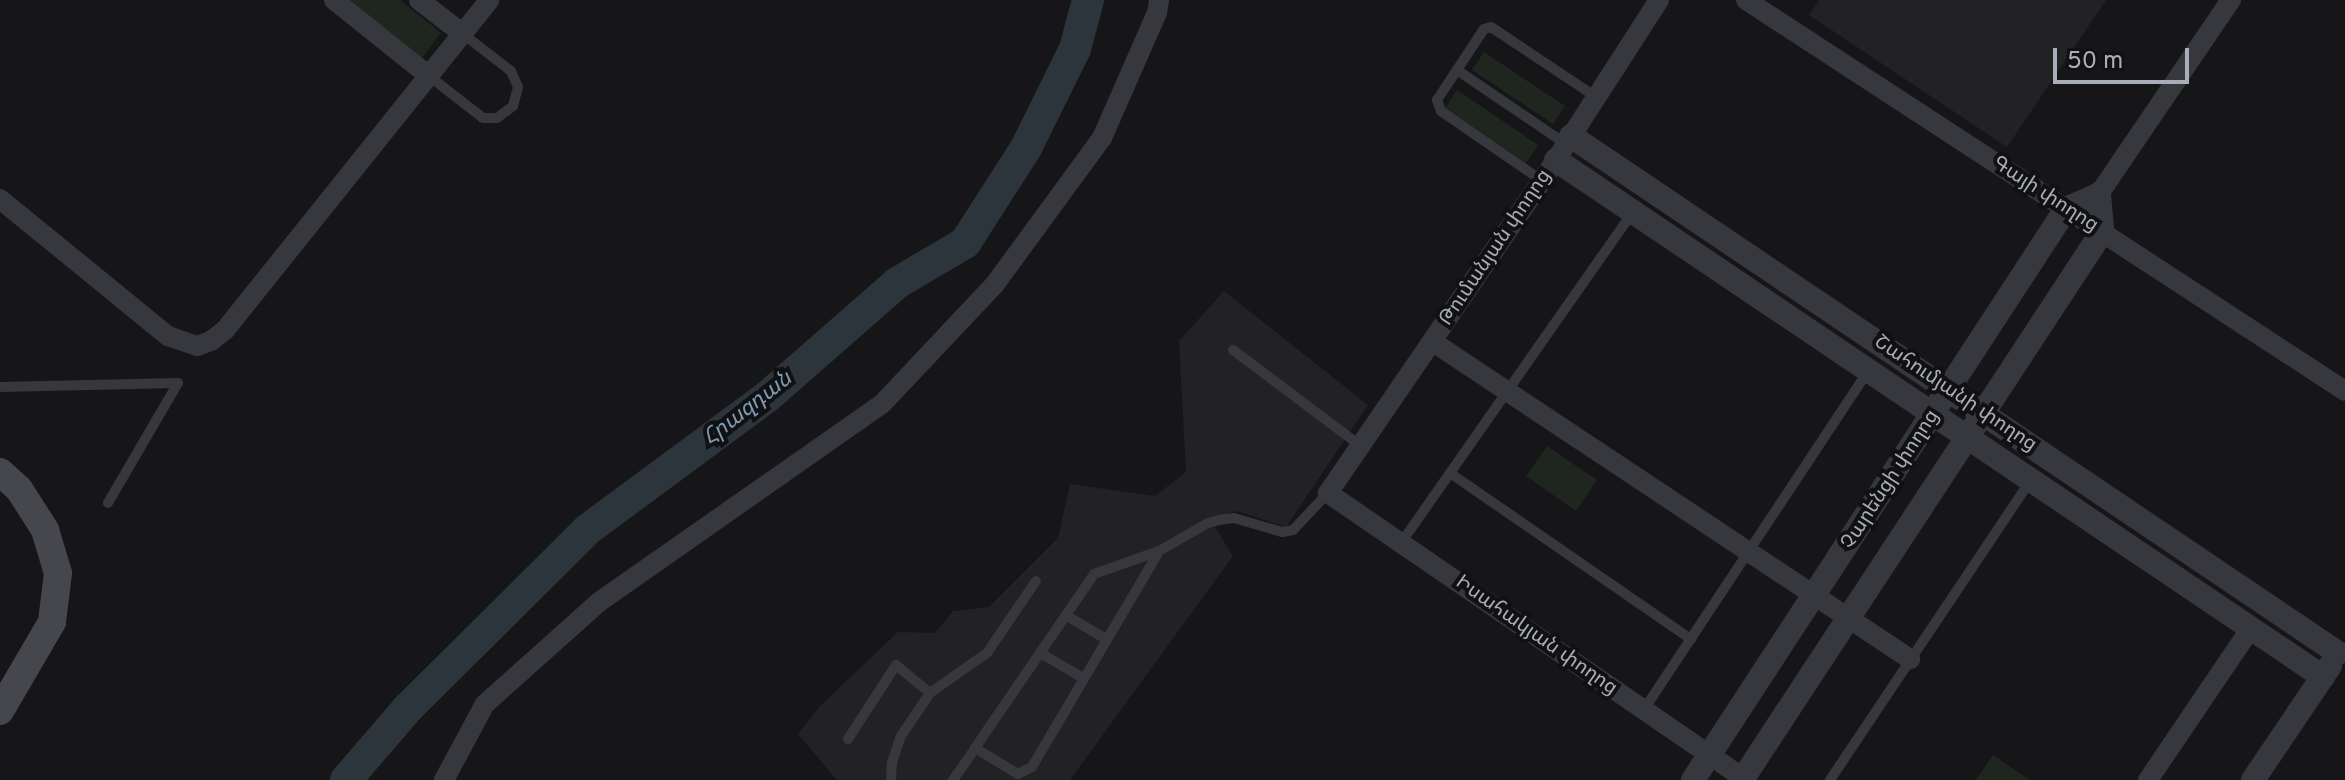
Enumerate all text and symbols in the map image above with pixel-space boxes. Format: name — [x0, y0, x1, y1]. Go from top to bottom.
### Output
scale bar — [2057, 32, 2193, 82]
text: 50 m — [2067, 47, 2123, 77]
street label: Գայի փողոց — [1988, 152, 2102, 238]
street label: Թումանյան փողոց — [1435, 165, 1557, 331]
street label: Շահումյանի փողոց — [1869, 331, 2041, 457]
water label: Հրազդան — [698, 366, 798, 452]
street label: Չարենցի փողոց — [1837, 406, 1945, 554]
street label: Իսահակյան փողոց — [1450, 571, 1622, 701]

